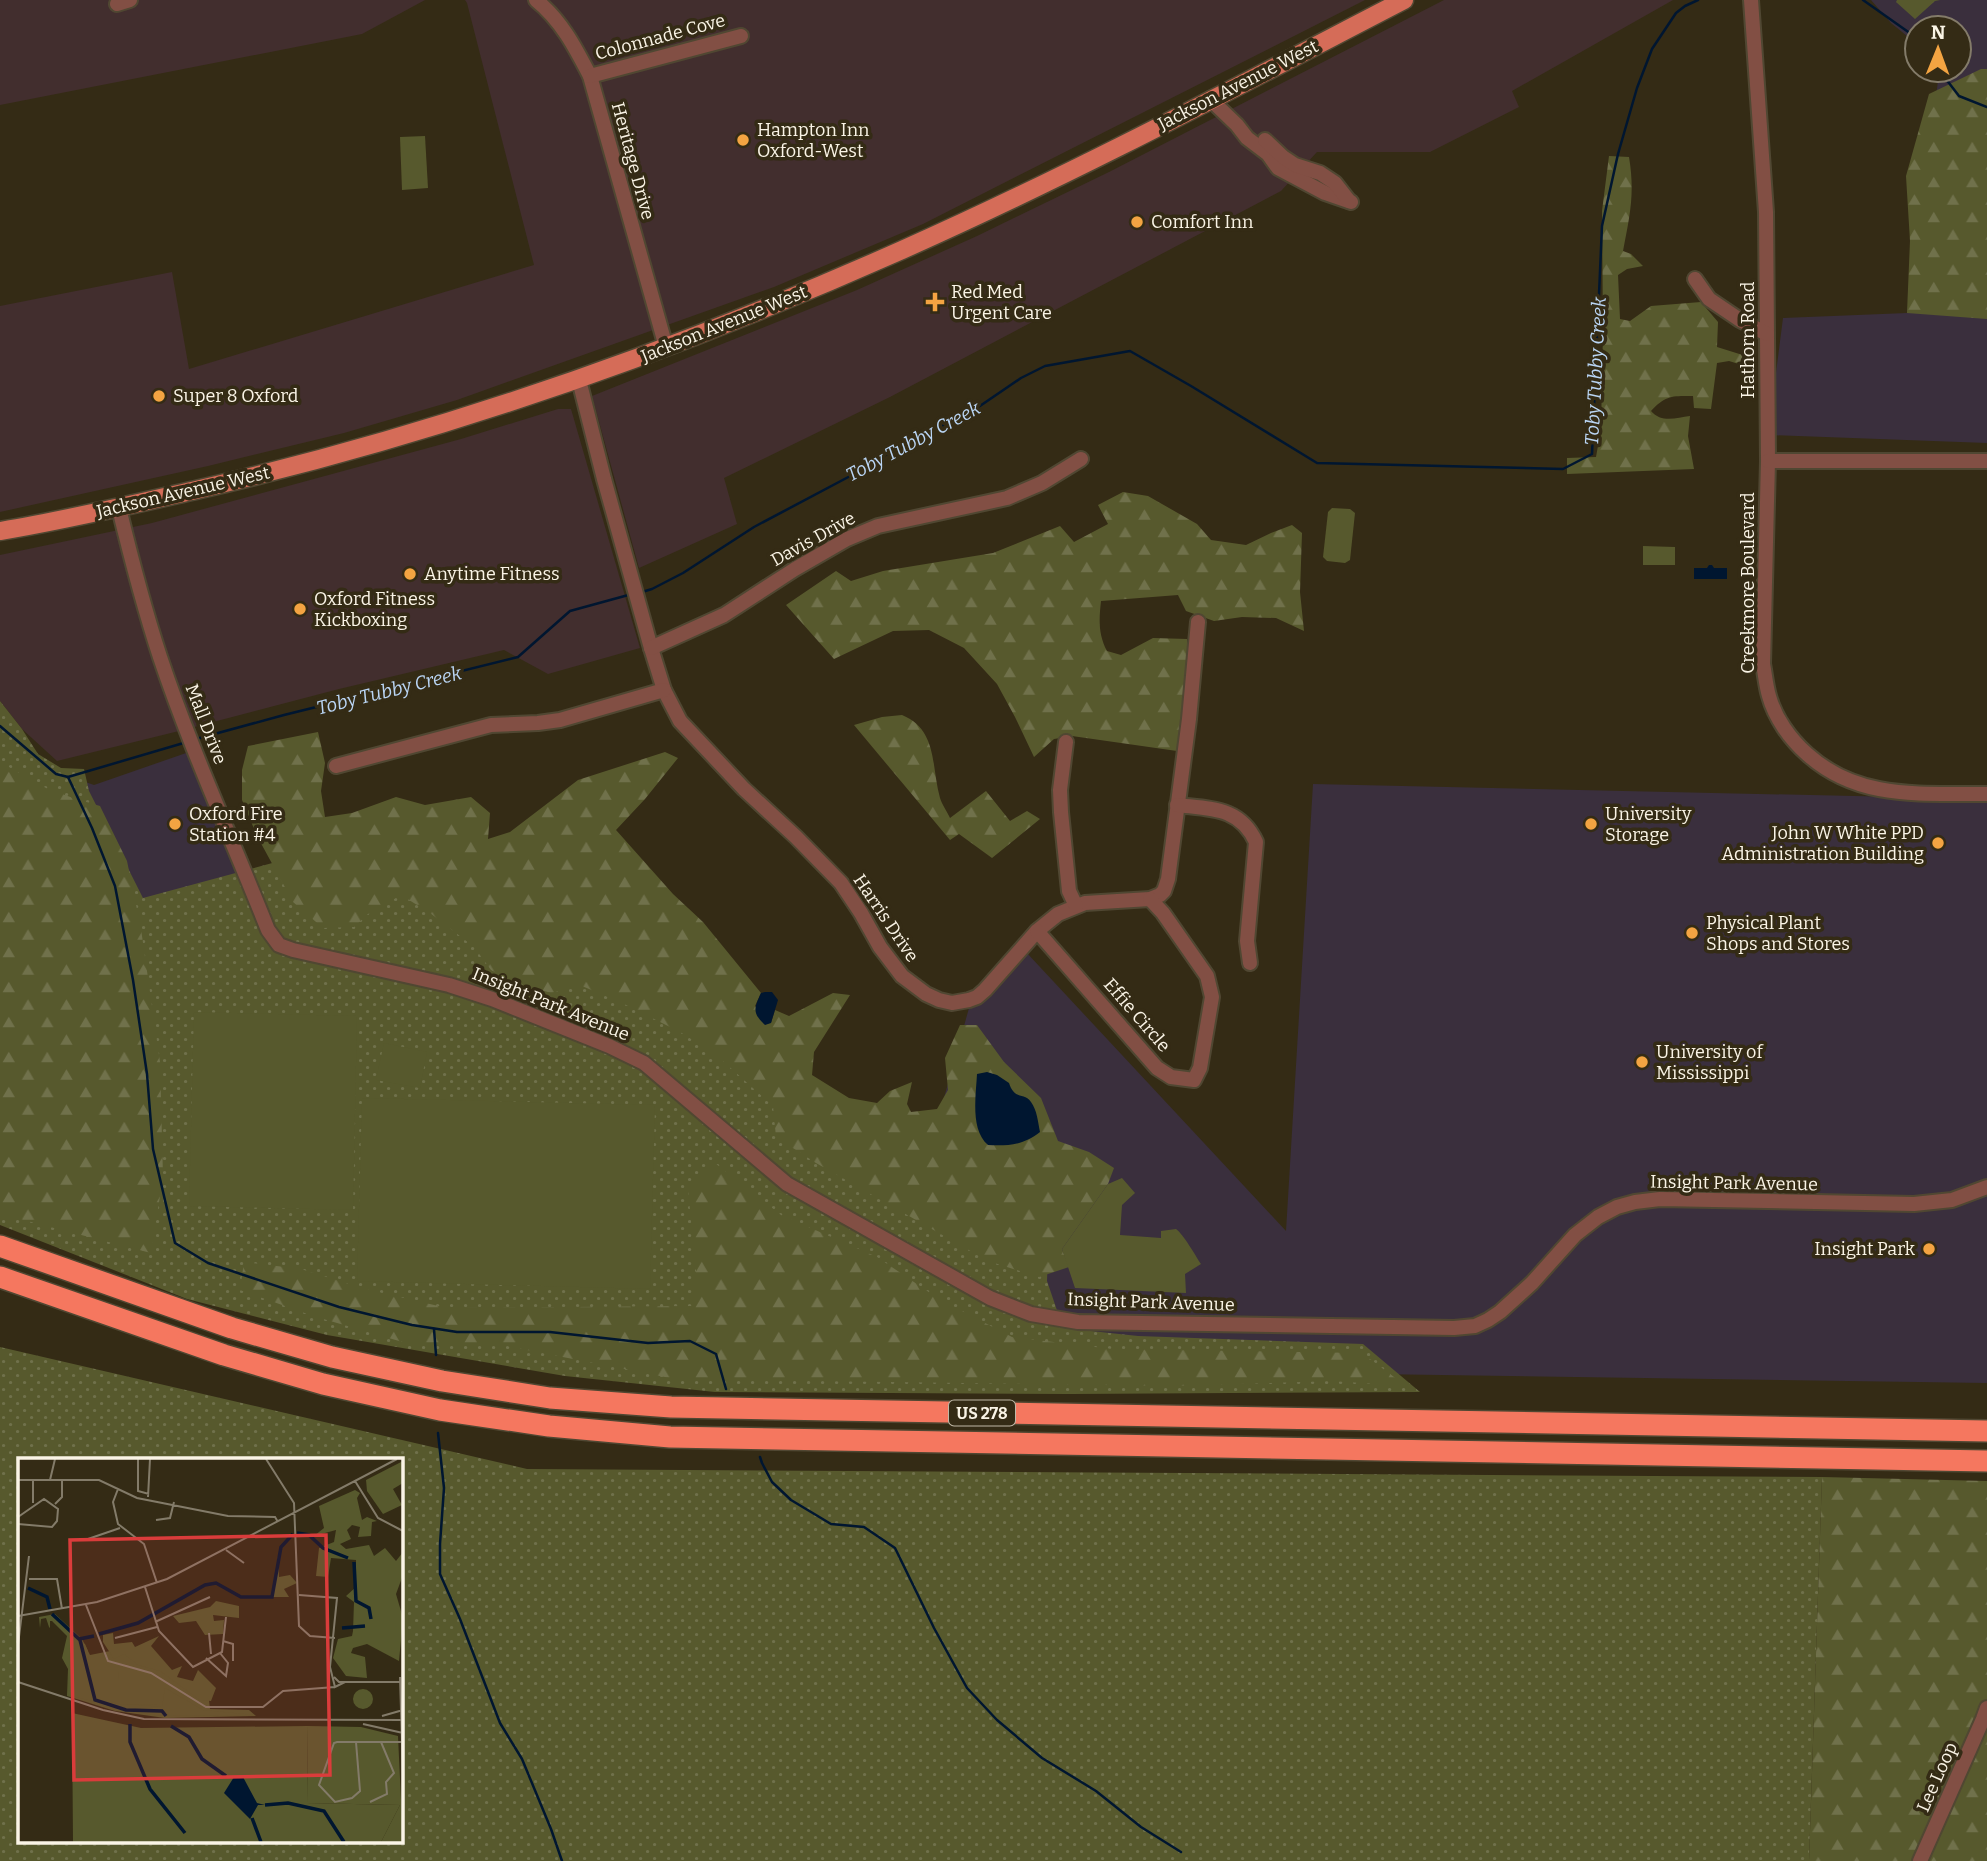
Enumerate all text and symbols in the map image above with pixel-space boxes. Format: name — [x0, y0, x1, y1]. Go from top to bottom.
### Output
street label: Colonnade Cove — [592, 9, 728, 65]
north arrow — [1903, 14, 1973, 84]
text: N — [1931, 21, 1946, 44]
street label: Jackson Avenue West — [1153, 35, 1322, 135]
street label: Heritage Drive — [607, 100, 659, 222]
place label: Hampton Inn Oxford-West — [757, 119, 870, 162]
marker: Hampton Inn Oxford-West — [735, 132, 751, 148]
place label: Comfort Inn — [1151, 211, 1254, 233]
marker: Comfort Inn — [1129, 214, 1145, 230]
street label: Jackson Avenue West — [637, 280, 811, 368]
place label: Red Med Urgent Care — [951, 281, 1052, 324]
street label: Hathorn Road — [1737, 281, 1759, 398]
marker: Red Med Urgent Care — [925, 292, 945, 312]
water label: Toby Tubby Creek — [1580, 295, 1611, 446]
place label: Super 8 Oxford — [173, 385, 299, 407]
marker: Super 8 Oxford — [151, 388, 167, 404]
water label: Toby Tubby Creek — [842, 396, 985, 487]
street label: Jackson Avenue West — [93, 461, 272, 523]
street label: Creekmore Boulevard — [1737, 492, 1759, 674]
street label: Davis Drive — [767, 507, 859, 571]
place label: Anytime Fitness — [424, 563, 560, 585]
marker: Anytime Fitness — [402, 566, 418, 582]
place label: Oxford Fitness Kickboxing — [314, 588, 435, 631]
marker: Oxford Fitness Kickboxing — [292, 601, 308, 617]
water label: Toby Tubby Creek — [314, 661, 465, 720]
street label: Mall Drive — [181, 681, 231, 767]
place label: Oxford Fire Station #4 — [189, 803, 282, 846]
place label: University Storage — [1605, 803, 1692, 846]
marker: Oxford Fire Station #4 — [167, 816, 183, 832]
marker: University Storage — [1583, 816, 1599, 832]
place label: John W White PPD Administration Building — [1722, 822, 1924, 865]
marker: John W White PPD Administration Building — [1930, 835, 1946, 851]
street label: Harris Drive — [849, 870, 923, 966]
place label: Physical Plant Shops and Stores — [1706, 912, 1850, 955]
marker: Physical Plant Shops and Stores — [1684, 925, 1700, 941]
street label: Insight Park Avenue — [469, 962, 633, 1046]
street label: Effie Circle — [1099, 974, 1175, 1056]
place label: University of Mississippi — [1656, 1041, 1764, 1084]
marker: University of Mississippi — [1634, 1054, 1650, 1070]
street label: Insight Park Avenue — [1650, 1171, 1818, 1195]
place label: Insight Park — [1814, 1238, 1916, 1260]
marker: Insight Park — [1921, 1241, 1937, 1257]
street label: Insight Park Avenue — [1067, 1288, 1235, 1316]
road number: US 278 — [949, 1400, 1015, 1426]
inset map — [18, 1458, 402, 1843]
street label: Lee Loop — [1912, 1739, 1962, 1815]

